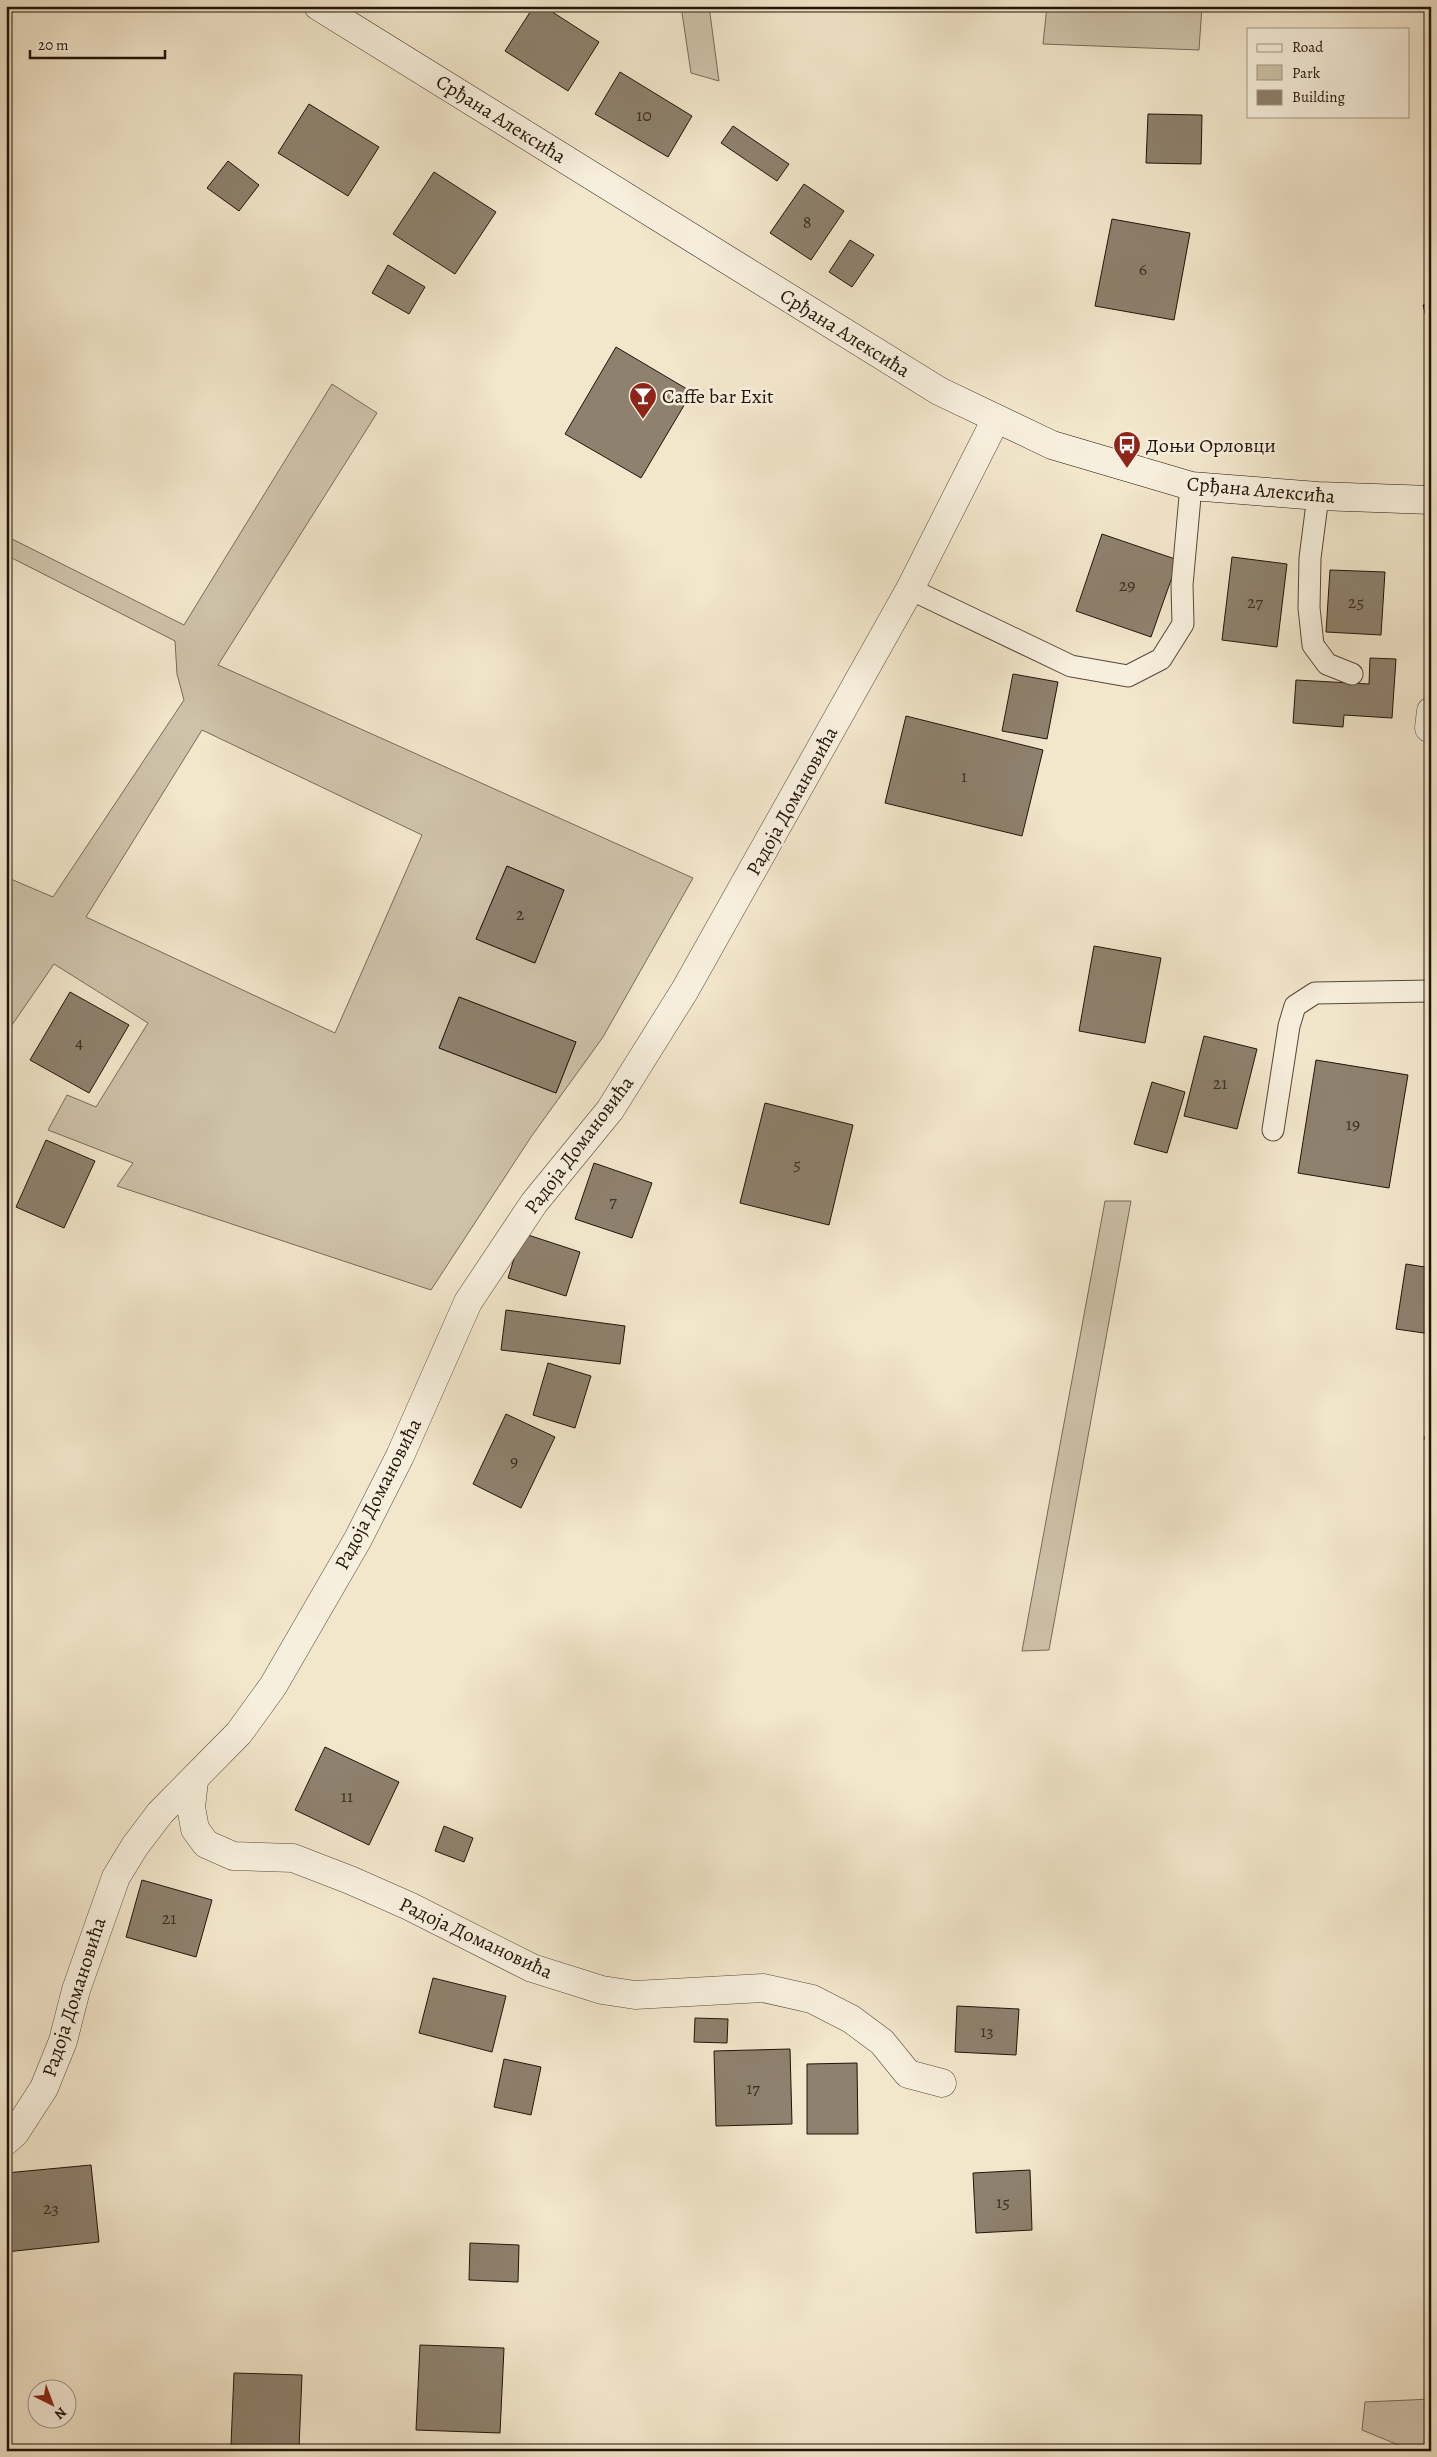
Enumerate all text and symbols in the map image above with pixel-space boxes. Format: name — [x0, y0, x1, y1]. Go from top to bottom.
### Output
scale bar — [30, 28, 165, 60]
legend — [1247, 28, 1410, 118]
text: 20 m — [38, 35, 69, 55]
text: Road — [1292, 37, 1324, 57]
text: Park — [1292, 63, 1321, 83]
street label: Срђана Алексића — [431, 68, 572, 170]
text: Building — [1292, 87, 1345, 107]
house number: 10 — [636, 103, 652, 127]
house number: 8 — [803, 210, 811, 234]
house number: 6 — [1139, 257, 1147, 281]
street label: Срђана Алексића — [775, 282, 916, 384]
bar icon: Caffe bar Exit — [628, 381, 658, 420]
place label: Caffe bar Exit — [662, 383, 774, 410]
bus stop icon: Доњи Орловци — [1112, 430, 1142, 469]
place label: Доњи Орловци — [1146, 432, 1276, 459]
street label: Срђана Алексића — [1186, 470, 1337, 510]
house number: 29 — [1119, 573, 1135, 597]
house number: 27 — [1247, 590, 1263, 614]
house number: 25 — [1348, 590, 1364, 614]
street label: Радоја Домановића — [740, 721, 845, 880]
house number: 1 — [961, 764, 967, 788]
house number: 2 — [516, 902, 525, 926]
house number: 4 — [75, 1030, 83, 1054]
street label: Радоја Домановића — [518, 1070, 640, 1220]
house number: 21 — [1213, 1071, 1227, 1095]
house number: 19 — [1346, 1112, 1360, 1136]
house number: 5 — [793, 1152, 801, 1176]
house number: 7 — [609, 1189, 617, 1213]
street label: Радоја Домановића — [328, 1413, 428, 1574]
house number: 9 — [510, 1449, 518, 1473]
house number: 11 — [341, 1784, 353, 1808]
street label: Радоја Домановића — [395, 1891, 558, 1986]
house number: 21 — [162, 1906, 176, 1930]
street label: Радоја Домановића — [35, 1913, 113, 2080]
house number: 13 — [980, 2019, 994, 2043]
house number: 17 — [746, 2076, 760, 2100]
house number: 15 — [996, 2190, 1010, 2214]
house number: 23 — [43, 2196, 59, 2220]
north arrow — [28, 2380, 78, 2430]
text: N — [50, 2403, 71, 2424]

